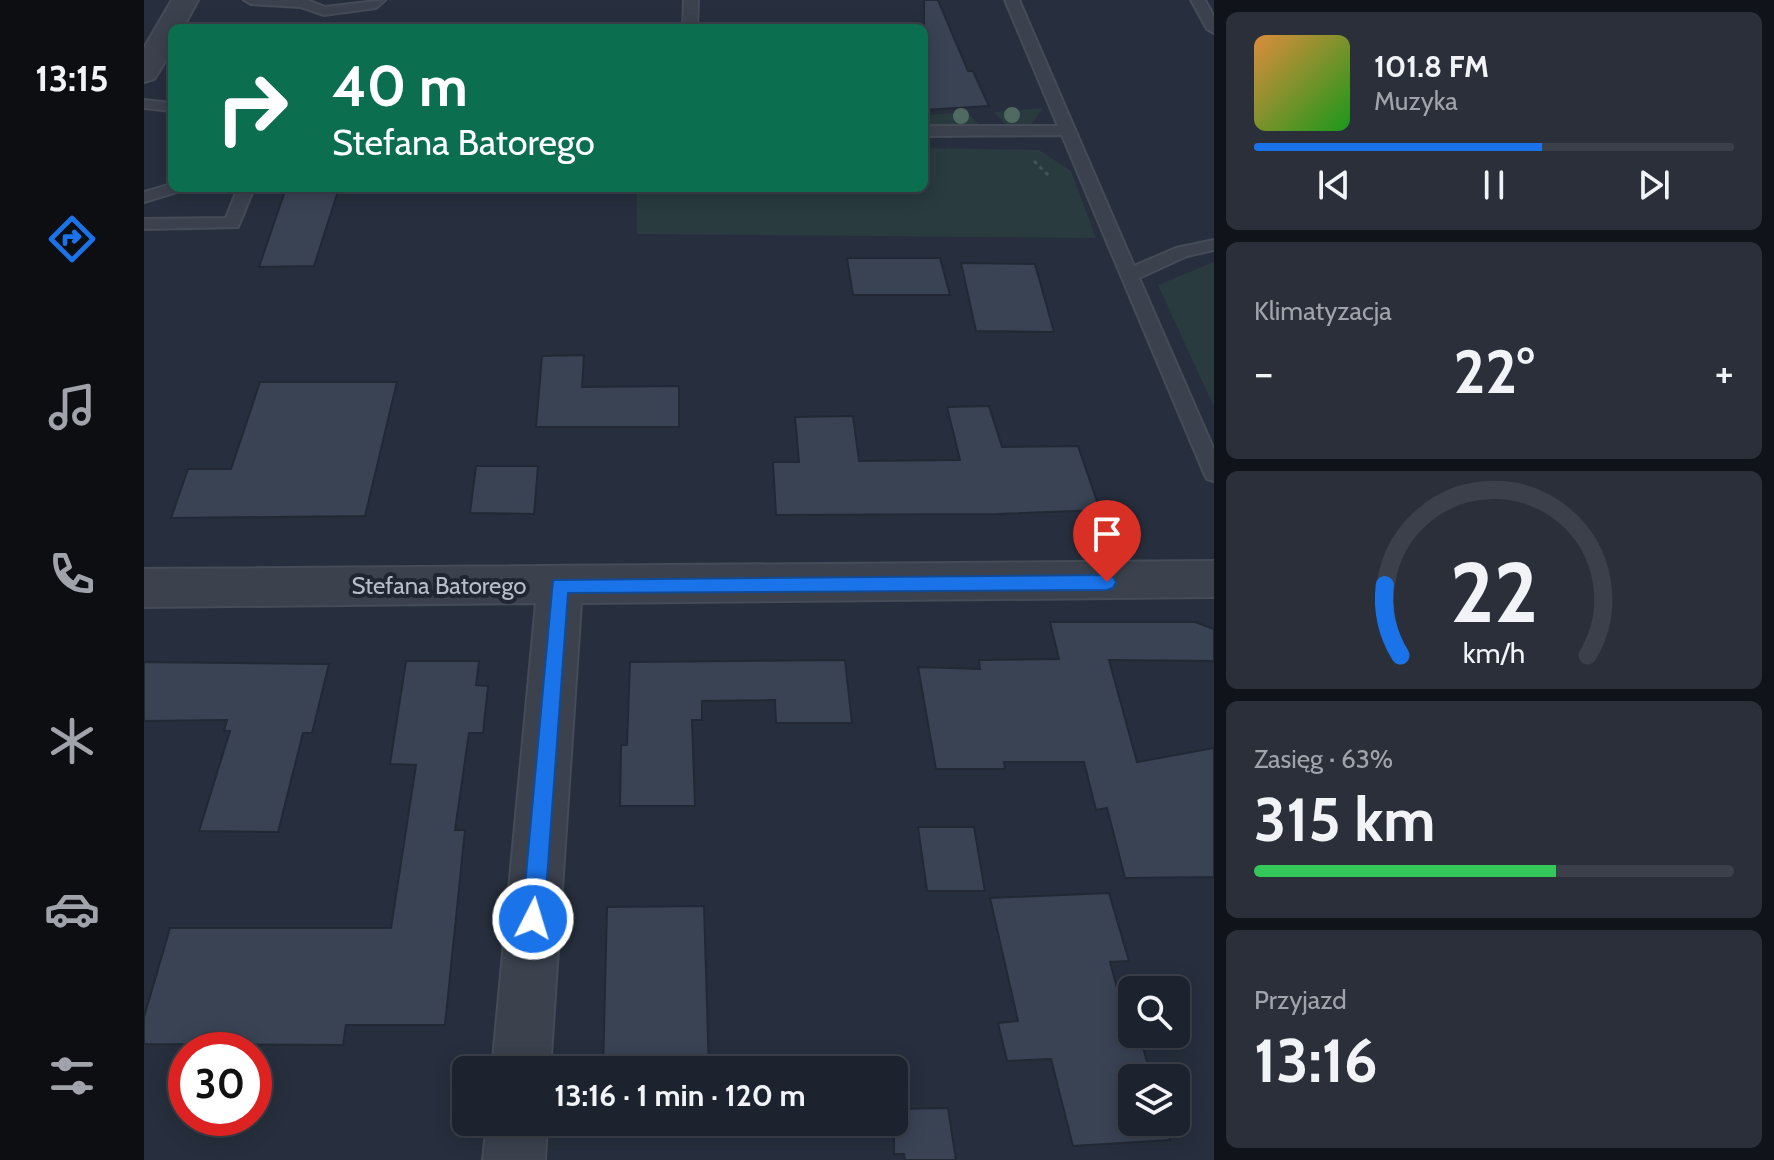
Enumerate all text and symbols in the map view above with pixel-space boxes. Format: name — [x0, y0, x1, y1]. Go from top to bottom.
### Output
text: 101.8 FM — [1374, 48, 1489, 85]
text: 40 m — [332, 52, 468, 120]
text: 13:15 — [35, 56, 109, 100]
icon: right — [200, 56, 304, 160]
text: Muzyka — [1374, 85, 1458, 117]
text: Stefana Batorego — [332, 120, 595, 164]
icon: previous — [1312, 163, 1356, 207]
icon: pause — [1472, 163, 1516, 207]
icon: next — [1632, 163, 1676, 207]
icon: directions — [44, 211, 100, 267]
text: Klimatyzacja — [1254, 295, 1392, 327]
text: 22° — [1454, 335, 1534, 408]
text: − — [1254, 346, 1273, 399]
text: + — [1715, 346, 1734, 399]
icon: music — [44, 379, 100, 435]
pin — [1073, 500, 1141, 582]
icon: arrive — [1085, 512, 1129, 556]
text: 22 — [1450, 542, 1538, 643]
icon: phone — [44, 546, 100, 602]
street label: Stefana Batorego — [351, 571, 527, 600]
text: km/h — [1463, 635, 1525, 670]
icon: climate — [44, 713, 100, 769]
text: Zasięg · 63% — [1254, 743, 1393, 775]
text: 315 km — [1254, 783, 1435, 856]
position arrow — [491, 877, 575, 961]
icon: car — [44, 881, 100, 937]
map controls — [1118, 976, 1190, 1136]
button: search — [1118, 976, 1190, 1048]
text: Przyjazd — [1254, 984, 1347, 1016]
text: 13:16 — [1254, 1024, 1378, 1097]
speed limit sign: 30 — [168, 1032, 272, 1136]
icon: filters — [44, 1048, 100, 1104]
button: layers — [1118, 1064, 1190, 1136]
text: 13:16 · 1 min · 120 m — [554, 1077, 806, 1114]

